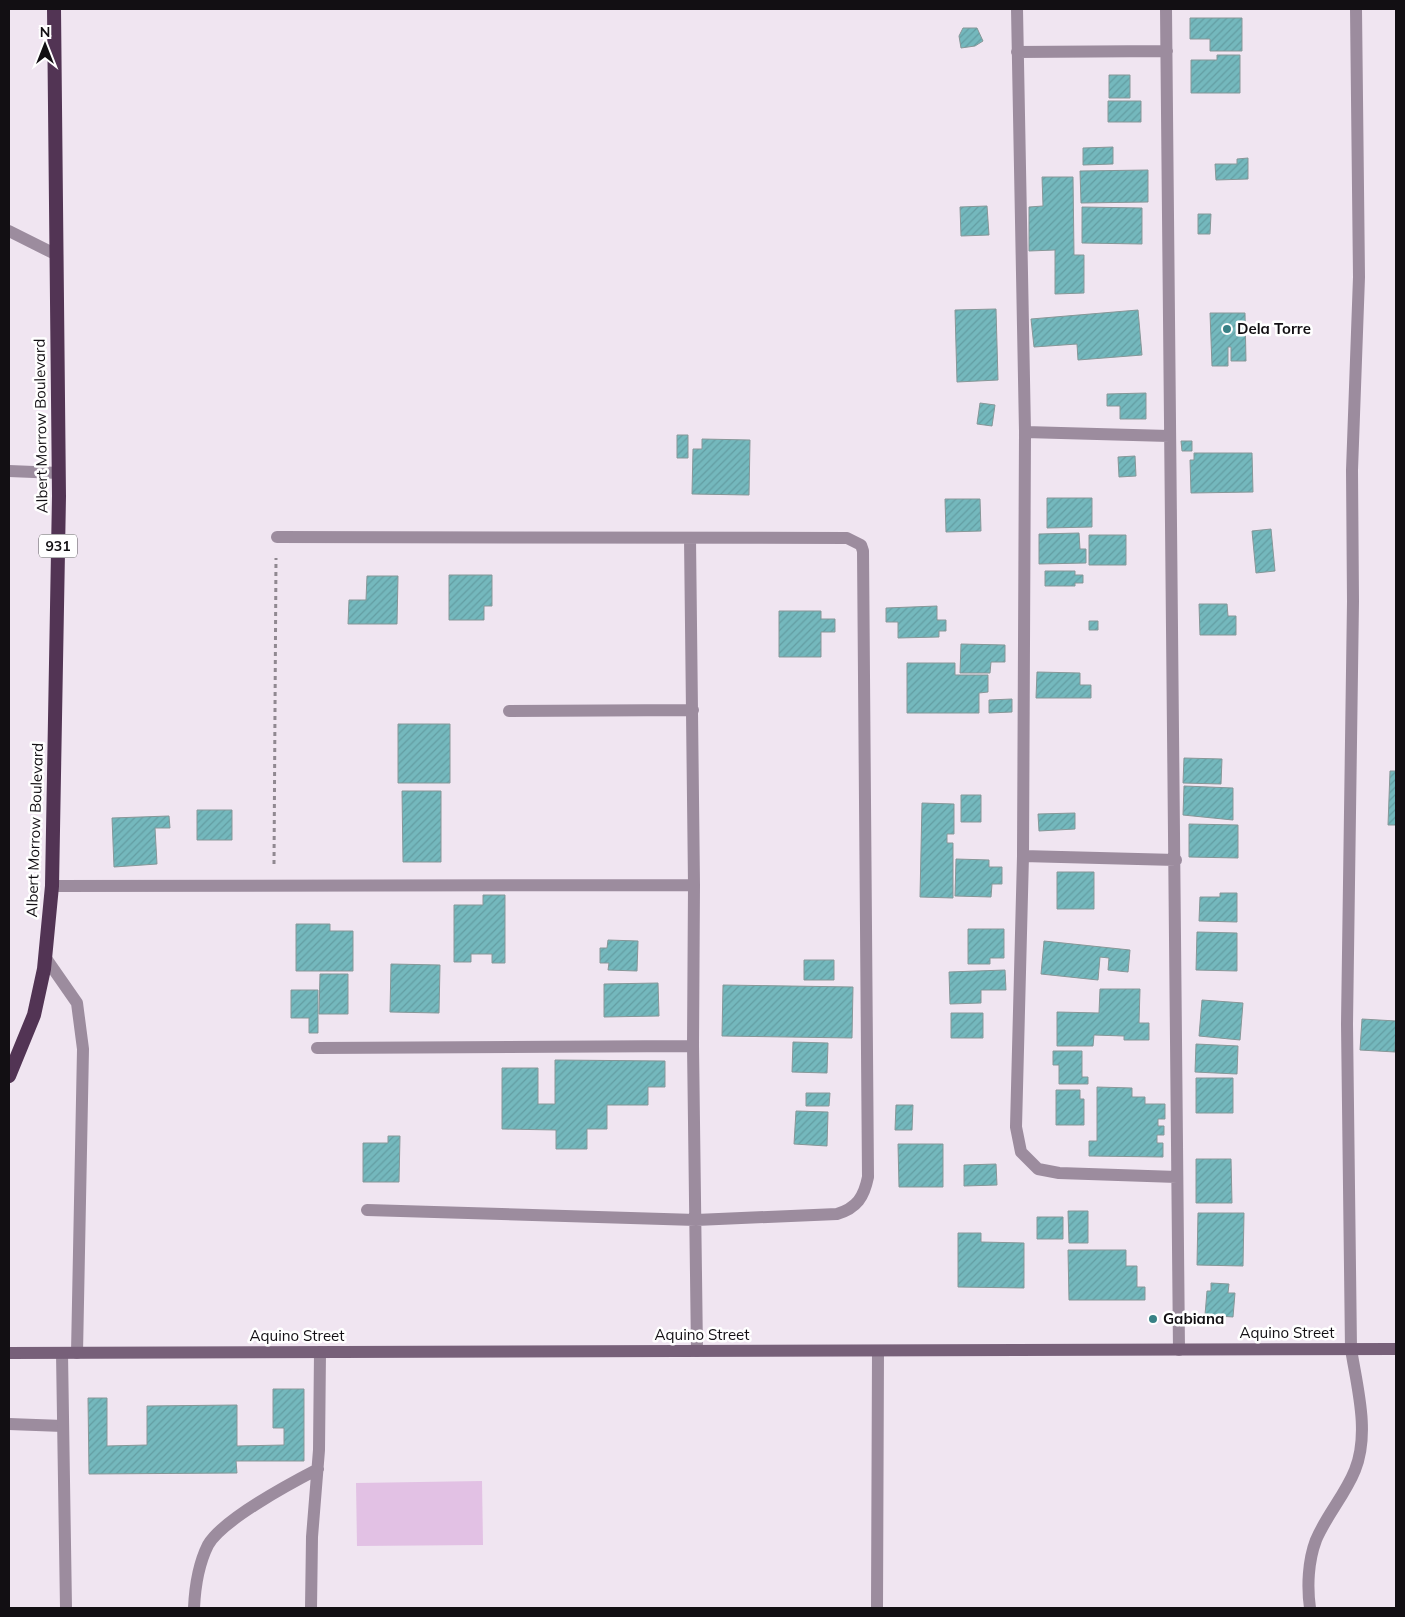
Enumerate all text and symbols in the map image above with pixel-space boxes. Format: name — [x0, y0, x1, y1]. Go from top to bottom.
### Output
north arrow — [20, 20, 70, 70]
text: N — [40, 23, 50, 41]
place label: Dela Torre — [1237, 319, 1311, 338]
marker: Dela Torre — [1221, 323, 1233, 335]
street label: Albert Morrow Boulevard — [29, 339, 52, 513]
road number: 931 — [39, 534, 77, 558]
street label: Albert Morrow Boulevard — [22, 742, 47, 918]
place label: Gabiana — [1163, 1309, 1224, 1328]
marker: Gabiana — [1147, 1313, 1159, 1325]
street label: Aquino Street — [1240, 1323, 1334, 1342]
street label: Aquino Street — [655, 1325, 749, 1344]
street label: Aquino Street — [250, 1326, 344, 1345]

